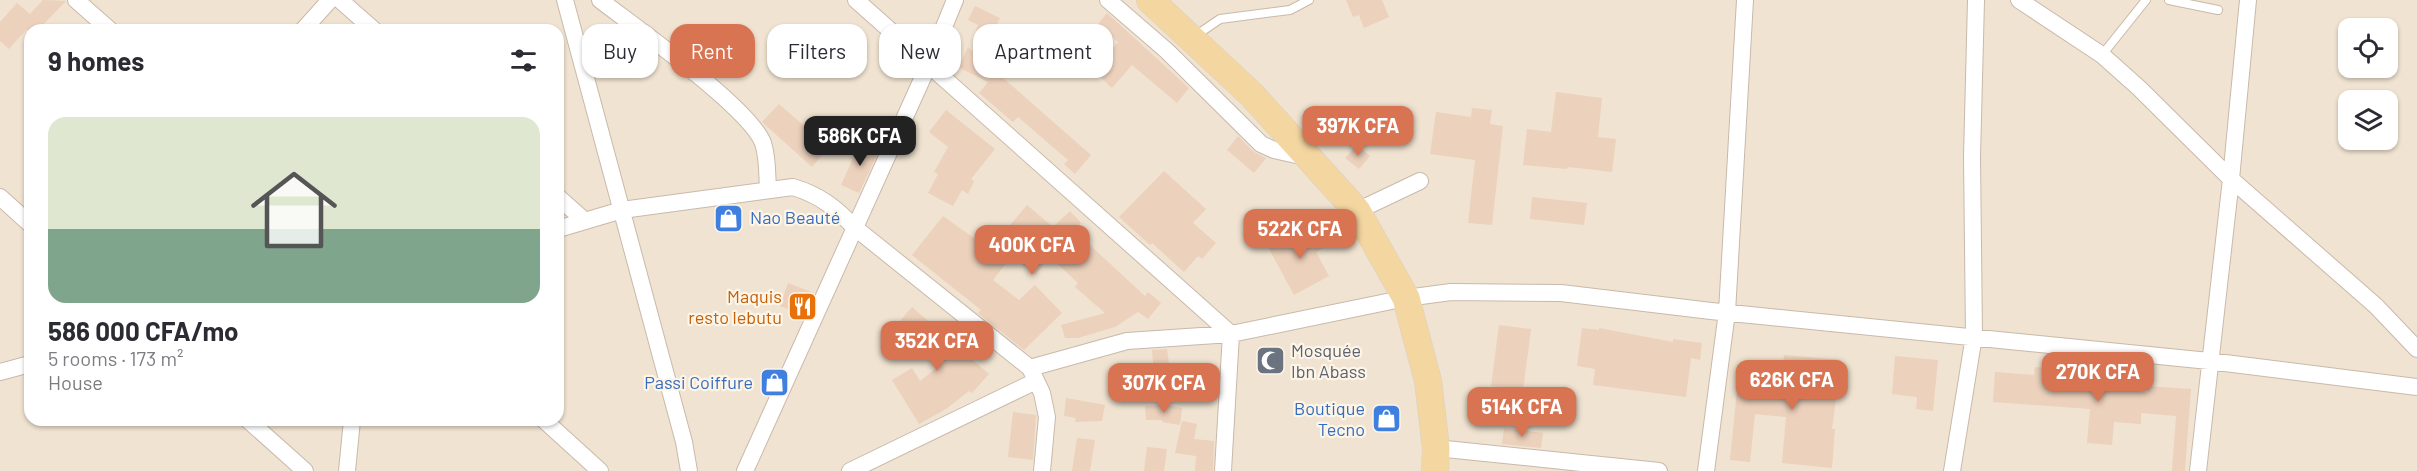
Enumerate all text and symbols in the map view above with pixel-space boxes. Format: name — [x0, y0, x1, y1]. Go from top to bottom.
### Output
map controls — [2338, 18, 2398, 150]
button: locate — [2338, 18, 2398, 78]
chip: Buy — [582, 24, 658, 78]
chip: Rent — [670, 24, 755, 78]
chip: Filters — [767, 24, 867, 78]
chip: New — [879, 24, 961, 78]
chip: Apartment — [973, 24, 1113, 78]
icon: filters — [507, 44, 540, 77]
text: 9 homes — [48, 45, 144, 76]
button: layers — [2338, 90, 2398, 150]
pin: 397K CFA — [1296, 106, 1420, 157]
text: 397K CFA — [1316, 113, 1400, 137]
pin: 586K CFA — [798, 116, 922, 167]
text: 586K CFA — [818, 123, 902, 147]
icon: home — [240, 156, 348, 264]
shop icon: Nao Beauté — [713, 202, 745, 234]
place label: Nao Beauté — [750, 206, 840, 228]
pin: 522K CFA — [1238, 209, 1362, 260]
text: 522K CFA — [1258, 216, 1342, 240]
pin: 400K CFA — [970, 225, 1094, 276]
text: 400K CFA — [989, 232, 1075, 256]
place label: Maquis resto lebutu — [688, 285, 782, 328]
restaurant icon: Maquis resto lebutu — [787, 291, 819, 323]
text: 586 000 CFA/mo — [48, 315, 239, 346]
pin: 352K CFA — [875, 321, 999, 372]
text: 352K CFA — [895, 328, 979, 352]
place label: Mosquée Ibn Abass — [1291, 339, 1366, 382]
mosque icon: Mosquée Ibn Abass — [1254, 345, 1286, 377]
text: 5 rooms · 173 m² — [48, 346, 183, 370]
pin: 270K CFA — [2036, 352, 2160, 403]
text: 270K CFA — [2056, 359, 2140, 383]
pin: 626K CFA — [1730, 360, 1854, 411]
pin: 307K CFA — [1102, 363, 1226, 414]
shop icon: Passi Coiffure — [758, 367, 790, 399]
text: 626K CFA — [1750, 367, 1834, 391]
text: House — [48, 370, 103, 394]
text: 307K CFA — [1122, 370, 1206, 394]
place label: Passi Coiffure — [644, 371, 753, 393]
pin: 514K CFA — [1460, 387, 1584, 438]
text: 514K CFA — [1481, 394, 1563, 418]
place label: Boutique Tecno — [1294, 397, 1365, 440]
shop icon: Boutique Tecno — [1370, 403, 1402, 435]

